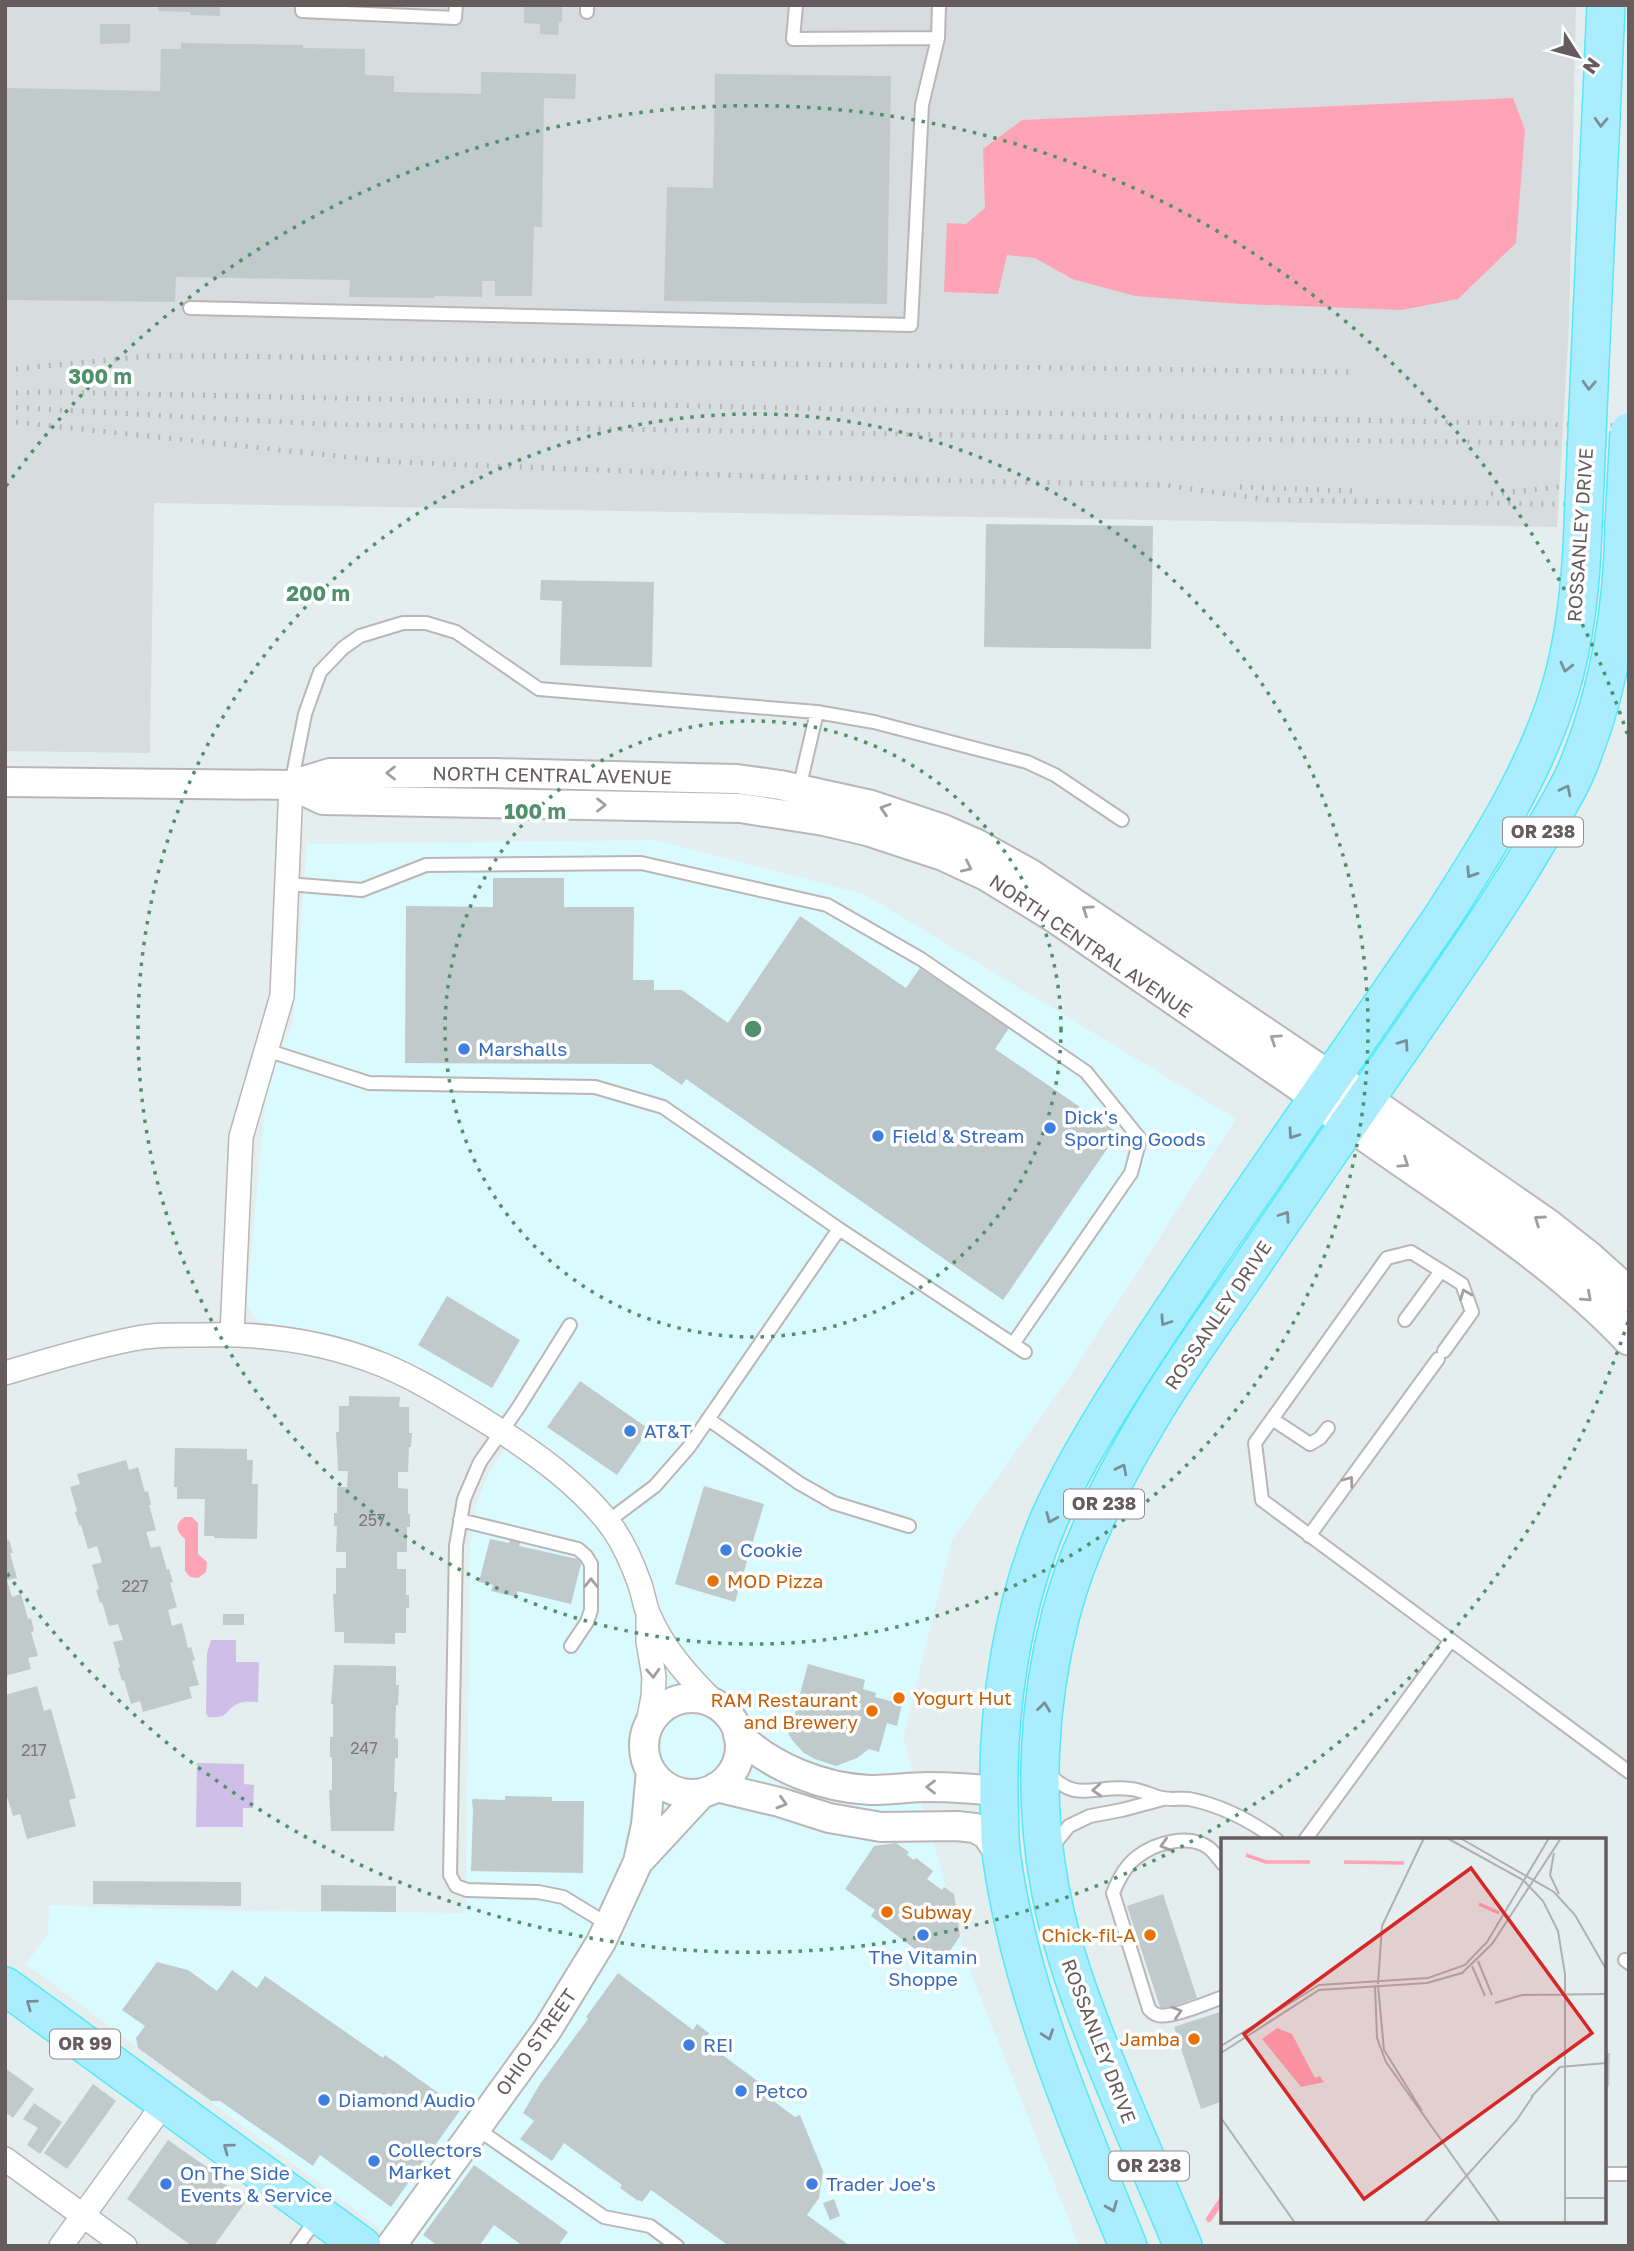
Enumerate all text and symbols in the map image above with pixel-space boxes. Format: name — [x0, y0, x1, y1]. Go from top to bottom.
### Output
north arrow — [1543, 21, 1613, 91]
text: N — [1579, 54, 1606, 79]
one-way arrow — [1593, 117, 1608, 128]
text: 300 m — [68, 363, 132, 389]
one-way arrow — [1582, 380, 1597, 391]
street label: ROSSANLEY DRIVE — [1562, 447, 1597, 623]
text: 200 m — [286, 580, 350, 606]
one-way arrow — [1560, 661, 1574, 673]
street label: NORTH CENTRAL AVENUE — [432, 761, 672, 788]
one-way arrow — [385, 765, 396, 781]
one-way arrow — [1557, 785, 1571, 797]
one-way arrow — [596, 797, 607, 813]
text: 100 m — [504, 798, 566, 824]
one-way arrow — [879, 803, 892, 817]
road number: OR 238 — [1503, 818, 1583, 846]
one-way arrow — [960, 859, 972, 873]
one-way arrow — [1466, 865, 1479, 878]
street label: NORTH CENTRAL AVENUE — [986, 869, 1197, 1022]
one-way arrow — [1082, 905, 1095, 918]
centre of rings — [741, 1017, 765, 1041]
one-way arrow — [1270, 1035, 1283, 1047]
place label: Marshalls — [478, 1037, 567, 1060]
one-way arrow — [1396, 1038, 1409, 1051]
marker: Marshalls — [456, 1041, 472, 1057]
place label: Dick's Sporting Goods — [1064, 1105, 1206, 1150]
marker: Dick's Sporting Goods — [1042, 1120, 1058, 1136]
place label: Field & Stream — [892, 1124, 1024, 1147]
one-way arrow — [1288, 1126, 1301, 1139]
marker: Field & Stream — [870, 1128, 886, 1144]
one-way arrow — [1396, 1155, 1409, 1167]
one-way arrow — [1276, 1211, 1289, 1224]
one-way arrow — [1534, 1216, 1547, 1228]
street label: ROSSANLEY DRIVE — [1159, 1236, 1276, 1393]
one-way arrow — [1459, 1289, 1473, 1301]
one-way arrow — [1579, 1289, 1592, 1301]
one-way arrow — [1161, 1313, 1173, 1326]
place label: AT&T — [644, 1419, 692, 1442]
marker: AT&T — [622, 1423, 638, 1439]
one-way arrow — [1113, 1464, 1127, 1476]
one-way arrow — [1341, 1476, 1353, 1489]
road number: OR 238 — [1064, 1490, 1144, 1518]
house number: 257 — [358, 1510, 386, 1530]
one-way arrow — [1045, 1511, 1059, 1523]
place label: Cookie — [740, 1538, 803, 1561]
marker: Cookie — [718, 1542, 734, 1558]
place label: MOD Pizza — [727, 1569, 823, 1592]
marker: MOD Pizza — [705, 1573, 721, 1589]
house number: 227 — [121, 1576, 149, 1596]
one-way arrow — [583, 1577, 599, 1588]
one-way arrow — [646, 1668, 661, 1679]
place label: Yogurt Hut — [913, 1686, 1012, 1709]
place label: RAM Restaurant and Brewery — [711, 1688, 858, 1733]
marker: Yogurt Hut — [891, 1690, 907, 1706]
one-way arrow — [1037, 1701, 1052, 1713]
marker: RAM Restaurant and Brewery — [864, 1703, 880, 1719]
house number: 247 — [350, 1738, 378, 1758]
house number: 217 — [21, 1740, 47, 1760]
one-way arrow — [925, 1779, 936, 1795]
one-way arrow — [1091, 1783, 1102, 1798]
one-way arrow — [776, 1795, 788, 1810]
one-way arrow — [1159, 1836, 1171, 1851]
inset map — [1221, 1838, 1606, 2223]
place label: Subway — [901, 1900, 973, 1923]
marker: Subway — [879, 1904, 895, 1920]
place label: Chick-fil-A — [1041, 1923, 1136, 1946]
marker: The Vitamin Shoppe — [915, 1927, 931, 1943]
marker: Chick-fil-A — [1142, 1927, 1158, 1943]
place label: The Vitamin Shoppe — [869, 1945, 977, 1990]
street label: ROSSANLEY DRIVE — [1057, 1955, 1141, 2126]
street label: OHIO STREET — [490, 1984, 581, 2100]
one-way arrow — [26, 2000, 39, 2012]
one-way arrow — [1170, 2006, 1183, 2020]
place label: Jamba — [1119, 2027, 1180, 2050]
one-way arrow — [1039, 2029, 1053, 2041]
road number: OR 99 — [50, 2030, 120, 2058]
marker: Jamba — [1186, 2031, 1202, 2047]
place label: REI — [703, 2033, 733, 2056]
marker: REI — [681, 2037, 697, 2053]
place label: Petco — [755, 2079, 808, 2102]
marker: Petco — [733, 2083, 749, 2099]
place label: Diamond Audio — [338, 2088, 475, 2111]
marker: Diamond Audio — [316, 2092, 332, 2108]
place label: Collectors Market — [388, 2138, 482, 2183]
one-way arrow — [223, 2143, 236, 2156]
road number: OR 238 — [1109, 2152, 1189, 2180]
marker: Collectors Market — [366, 2153, 382, 2169]
place label: On The Side Events & Service — [180, 2161, 332, 2206]
place label: Trader Joe's — [826, 2172, 936, 2195]
marker: On The Side Events & Service — [158, 2176, 174, 2192]
marker: Trader Joe's — [804, 2176, 820, 2192]
one-way arrow — [1104, 2200, 1118, 2213]

